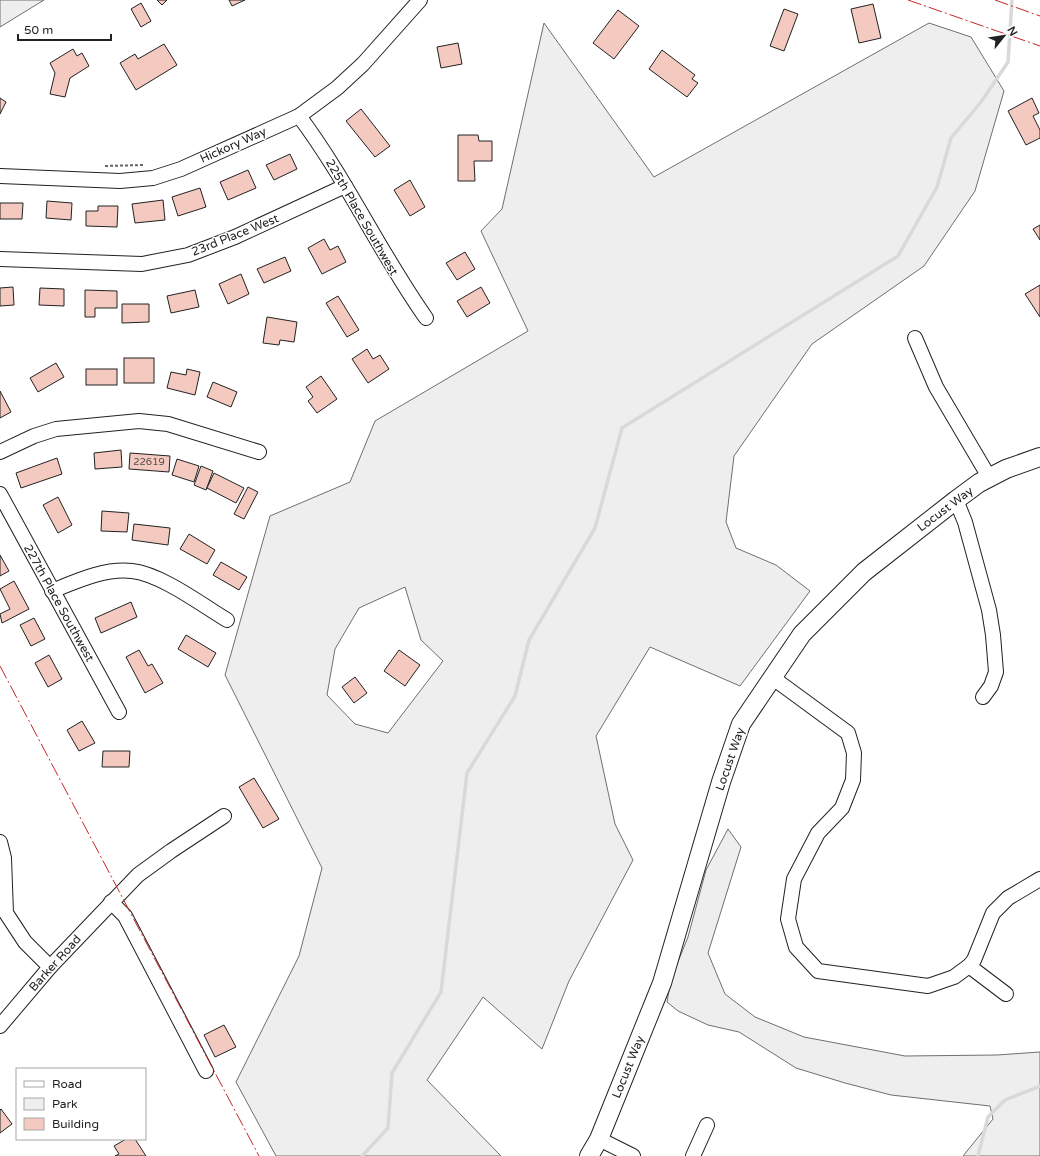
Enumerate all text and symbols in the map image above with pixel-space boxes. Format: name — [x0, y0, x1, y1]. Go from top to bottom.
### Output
scale bar — [18, 16, 111, 42]
north arrow — [984, 16, 1024, 56]
text: 50 m — [24, 23, 53, 37]
text: N — [1004, 24, 1020, 38]
street label: Hickory Way — [198, 124, 269, 166]
street label: 225th Place Southwest — [323, 156, 401, 278]
street label: 23rd Place West — [189, 211, 281, 259]
house number: 22619 — [133, 456, 165, 468]
street label: Locust Way — [914, 483, 976, 534]
street label: 227th Place Southwest — [21, 542, 97, 664]
street label: Locust Way — [713, 725, 748, 793]
street label: Barker Road — [26, 932, 84, 994]
street label: Locust Way — [609, 1033, 647, 1100]
legend — [16, 1068, 146, 1140]
text: Road — [52, 1077, 82, 1091]
text: Park — [52, 1097, 78, 1111]
text: Building — [52, 1117, 99, 1131]

